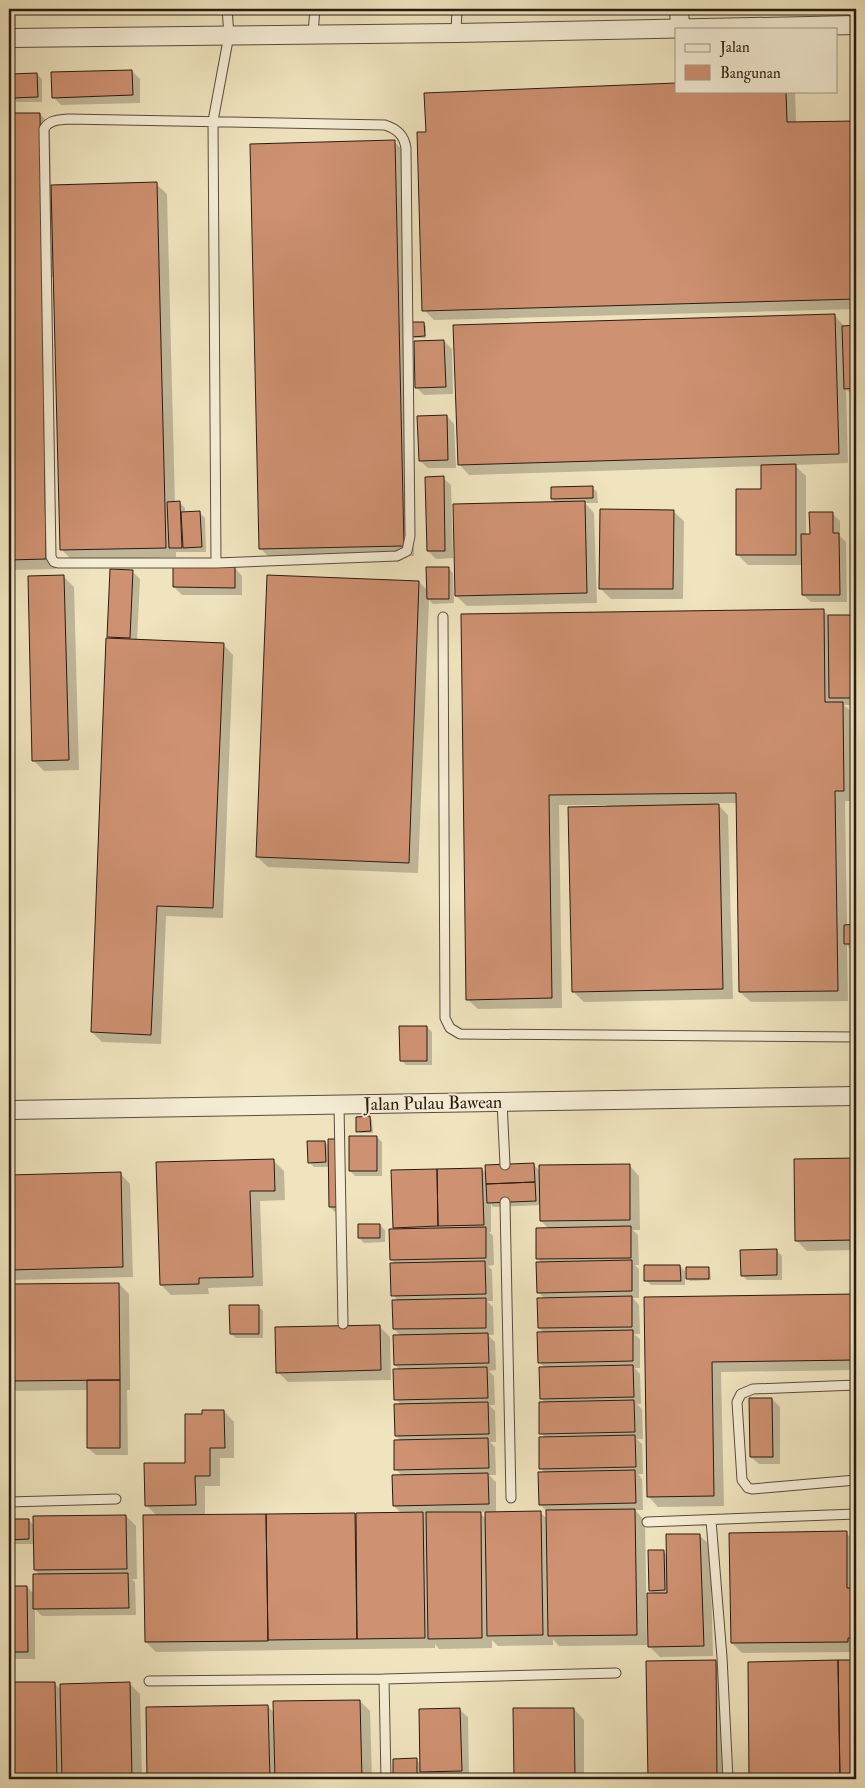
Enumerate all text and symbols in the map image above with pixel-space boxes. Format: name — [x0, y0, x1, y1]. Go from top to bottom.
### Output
legend — [675, 28, 838, 92]
text: Jalan — [719, 38, 750, 58]
text: Bangunan — [720, 64, 781, 83]
street label: Jalan Pulau Bawean — [363, 1091, 502, 1116]

